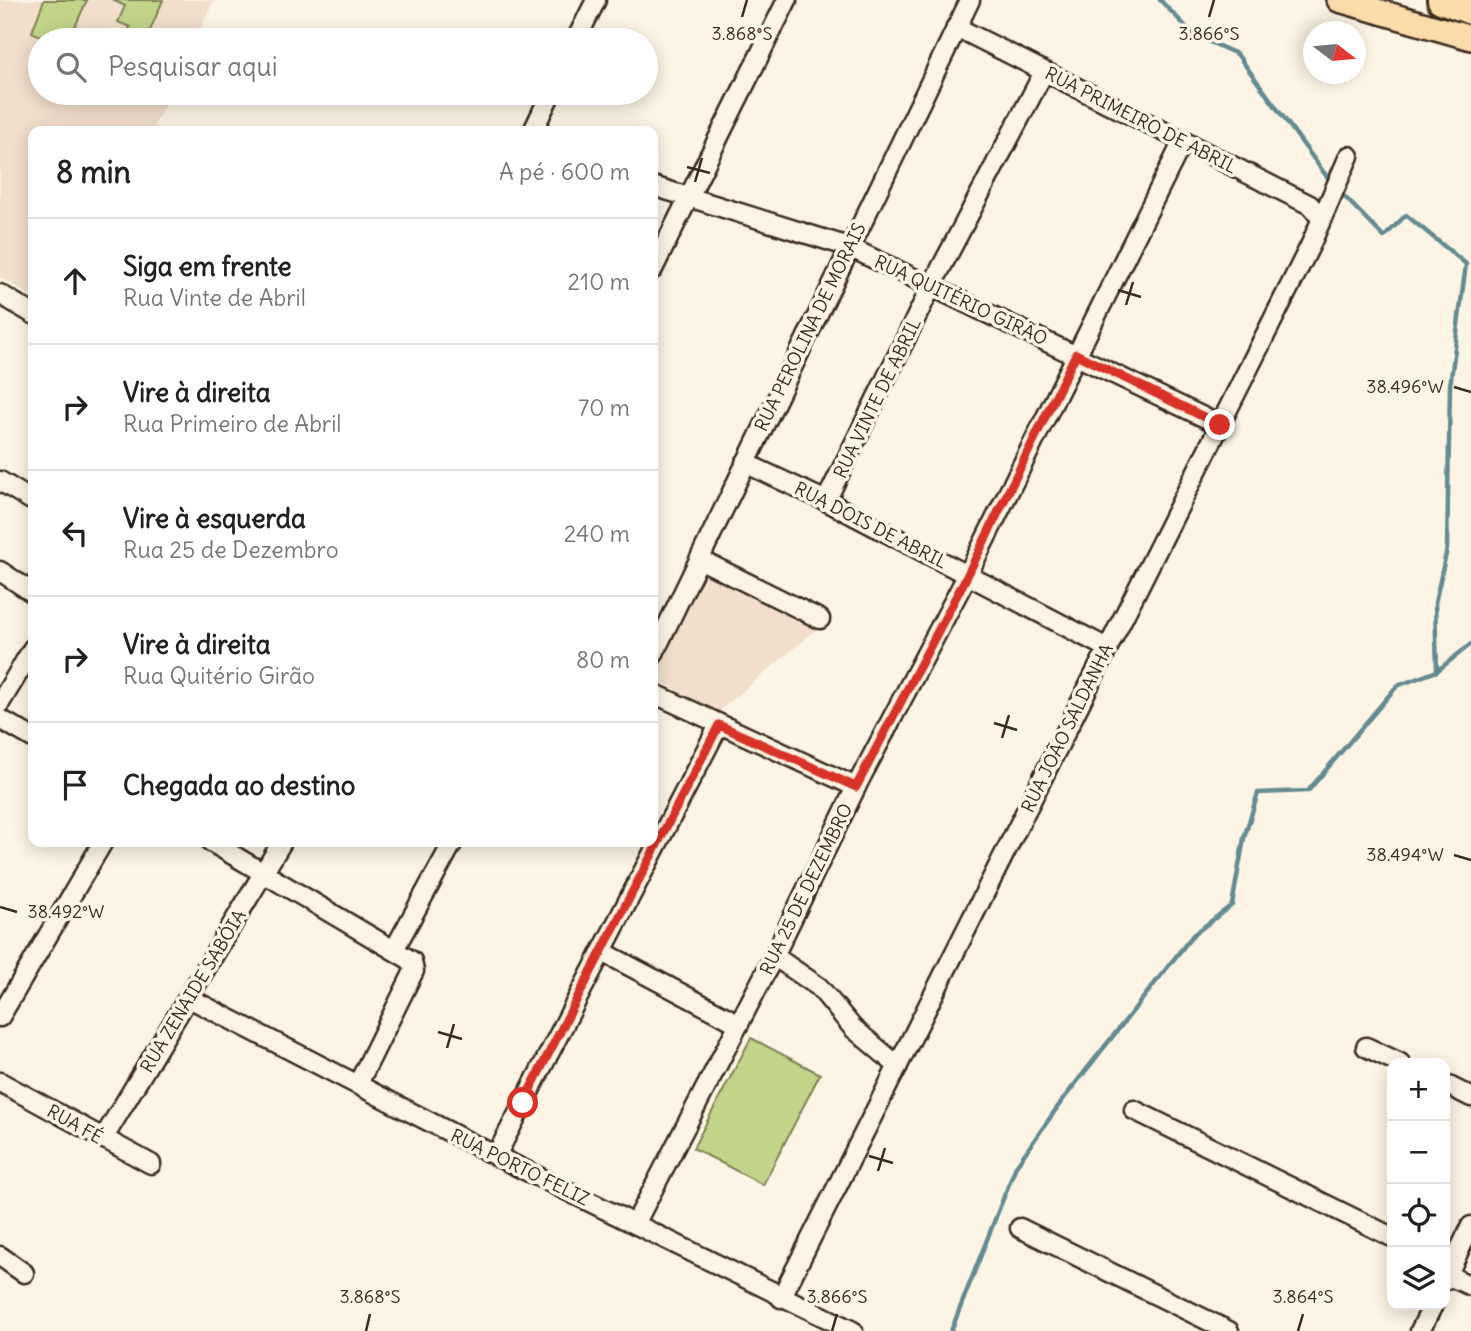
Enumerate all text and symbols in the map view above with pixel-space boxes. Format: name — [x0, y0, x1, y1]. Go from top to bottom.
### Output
north arrow — [1303, 21, 1366, 84]
text: 3.868°S — [711, 22, 773, 45]
text: 3.866°S — [1178, 22, 1240, 45]
search box — [28, 28, 658, 105]
icon: search — [52, 48, 90, 86]
text: Pesquisar aqui — [108, 50, 277, 83]
street label: RUA PRIMEIRO DE ABRIL — [1041, 62, 1241, 179]
text: 8 min — [56, 153, 131, 191]
text: A pé · 600 m — [499, 157, 630, 186]
street label: RUA PEROLINA DE MORAIS — [749, 219, 871, 435]
text: Siga em frente — [123, 250, 291, 283]
street label: RUA QUITÉRIO GIRÃO — [871, 250, 1051, 350]
icon: ahead — [56, 262, 94, 300]
text: 210 m — [567, 267, 630, 296]
text: Rua Vinte de Abril — [123, 283, 306, 312]
street label: RUA VINTE DE ABRIL — [828, 314, 926, 482]
text: 38.496°W — [1366, 375, 1444, 398]
text: Vire à direita — [123, 376, 271, 409]
icon: right — [56, 388, 94, 426]
text: 70 m — [578, 393, 630, 422]
text: Rua Primeiro de Abril — [123, 409, 342, 438]
route end — [1204, 409, 1235, 440]
street label: RUA DOIS DE ABRIL — [791, 477, 951, 574]
text: Vire à esquerda — [123, 502, 306, 535]
icon: left — [56, 514, 94, 552]
text: 240 m — [564, 519, 630, 548]
text: Rua 25 de Dezembro — [123, 535, 339, 564]
text: Vire à direita — [123, 628, 271, 661]
icon: right — [56, 640, 94, 678]
street label: RUA JOÃO SALDANHA — [1016, 640, 1118, 816]
text: 80 m — [576, 645, 630, 674]
text: Rua Quitério Girão — [123, 661, 315, 690]
icon: arrive — [56, 766, 94, 804]
text: Chegada ao destino — [123, 769, 355, 802]
street label: RUA 25 DE DEZEMBRO — [755, 800, 857, 978]
text: 38.494°W — [1366, 843, 1444, 866]
text: 38.492°W — [28, 900, 104, 923]
street label: RUA ZENAIDE SABÓIA — [135, 905, 251, 1077]
map controls — [1387, 1058, 1450, 1310]
button: + — [1387, 1058, 1450, 1121]
route start — [507, 1087, 538, 1118]
street label: RUA FÉ — [43, 1099, 107, 1149]
button: − — [1387, 1121, 1450, 1184]
street label: RUA PORTO FELIZ — [447, 1124, 593, 1210]
button: locate — [1387, 1184, 1450, 1247]
button: layers — [1387, 1247, 1450, 1310]
text: 3.868°S — [339, 1285, 401, 1308]
text: 3.866°S — [806, 1285, 868, 1308]
text: 3.864°S — [1272, 1285, 1334, 1308]

